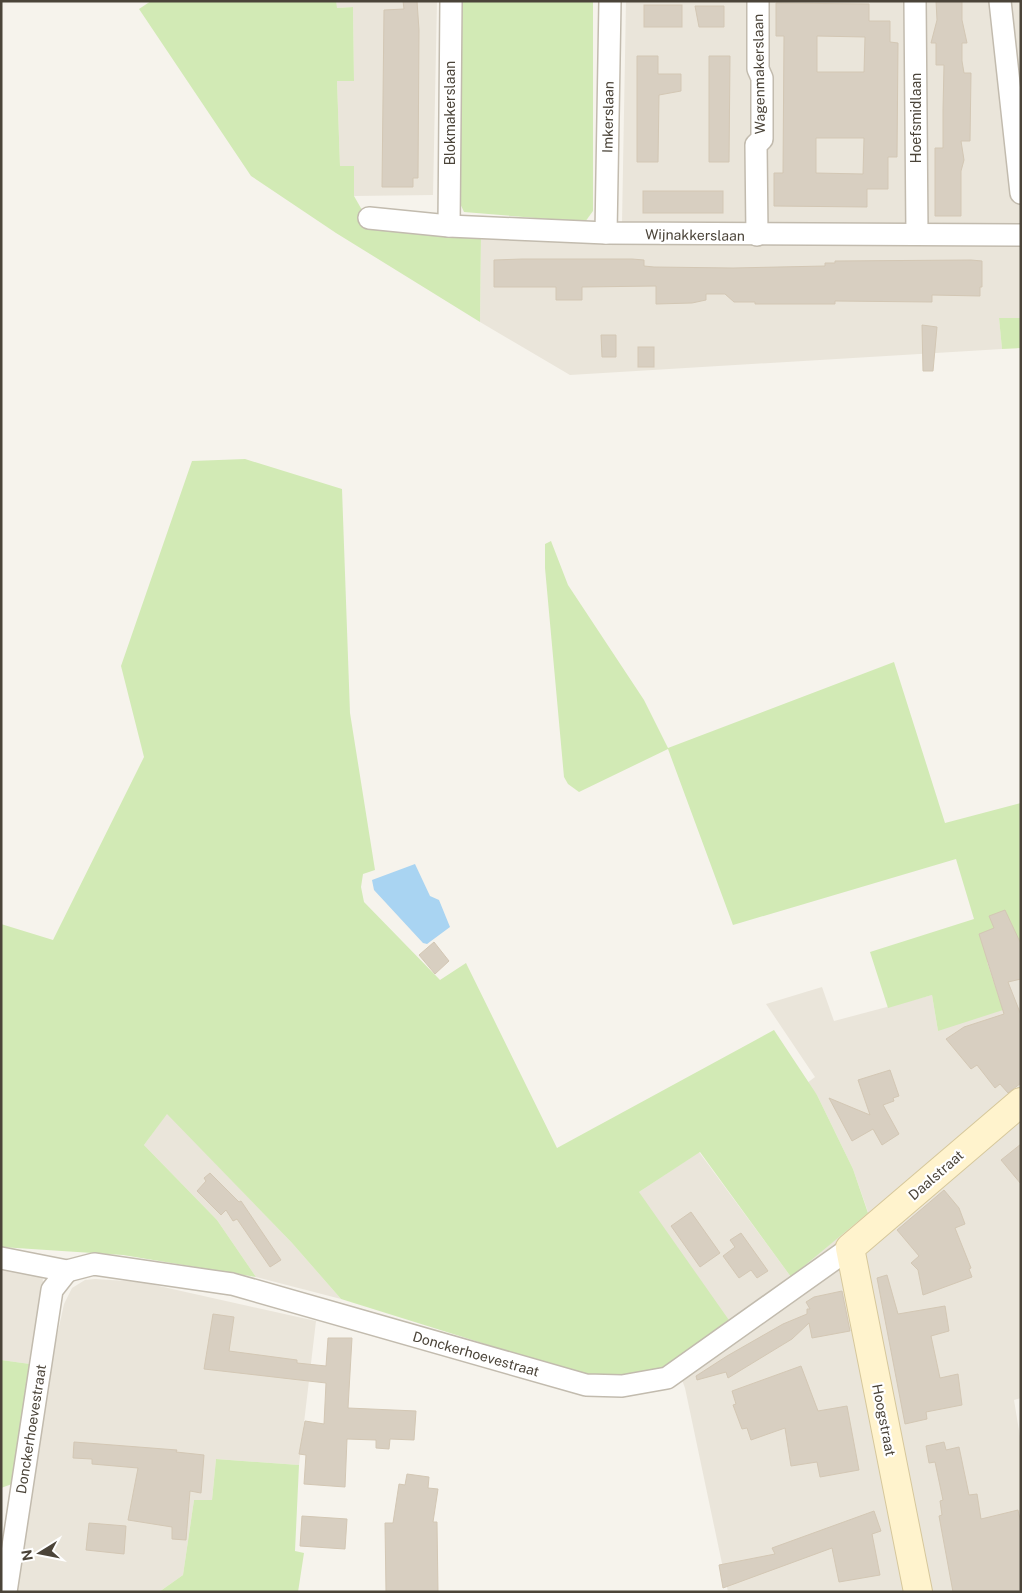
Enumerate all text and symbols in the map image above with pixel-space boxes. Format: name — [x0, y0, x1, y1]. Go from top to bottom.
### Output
street label: Wagenmakerslaan — [750, 14, 768, 134]
street label: Blokmakerslaan — [442, 61, 458, 165]
street label: Hoefsmidlaan — [908, 73, 924, 163]
street label: Imkerslaan — [599, 81, 617, 153]
street label: Wijnakkerslaan — [645, 226, 745, 244]
street label: Daalstraat — [905, 1147, 967, 1203]
street label: Donckerhoevestraat — [411, 1328, 541, 1380]
street label: Donckerhoevestraat — [13, 1363, 49, 1495]
street label: Hoogstraat — [869, 1383, 899, 1457]
north arrow — [15, 1528, 65, 1578]
text: N — [18, 1548, 36, 1562]

